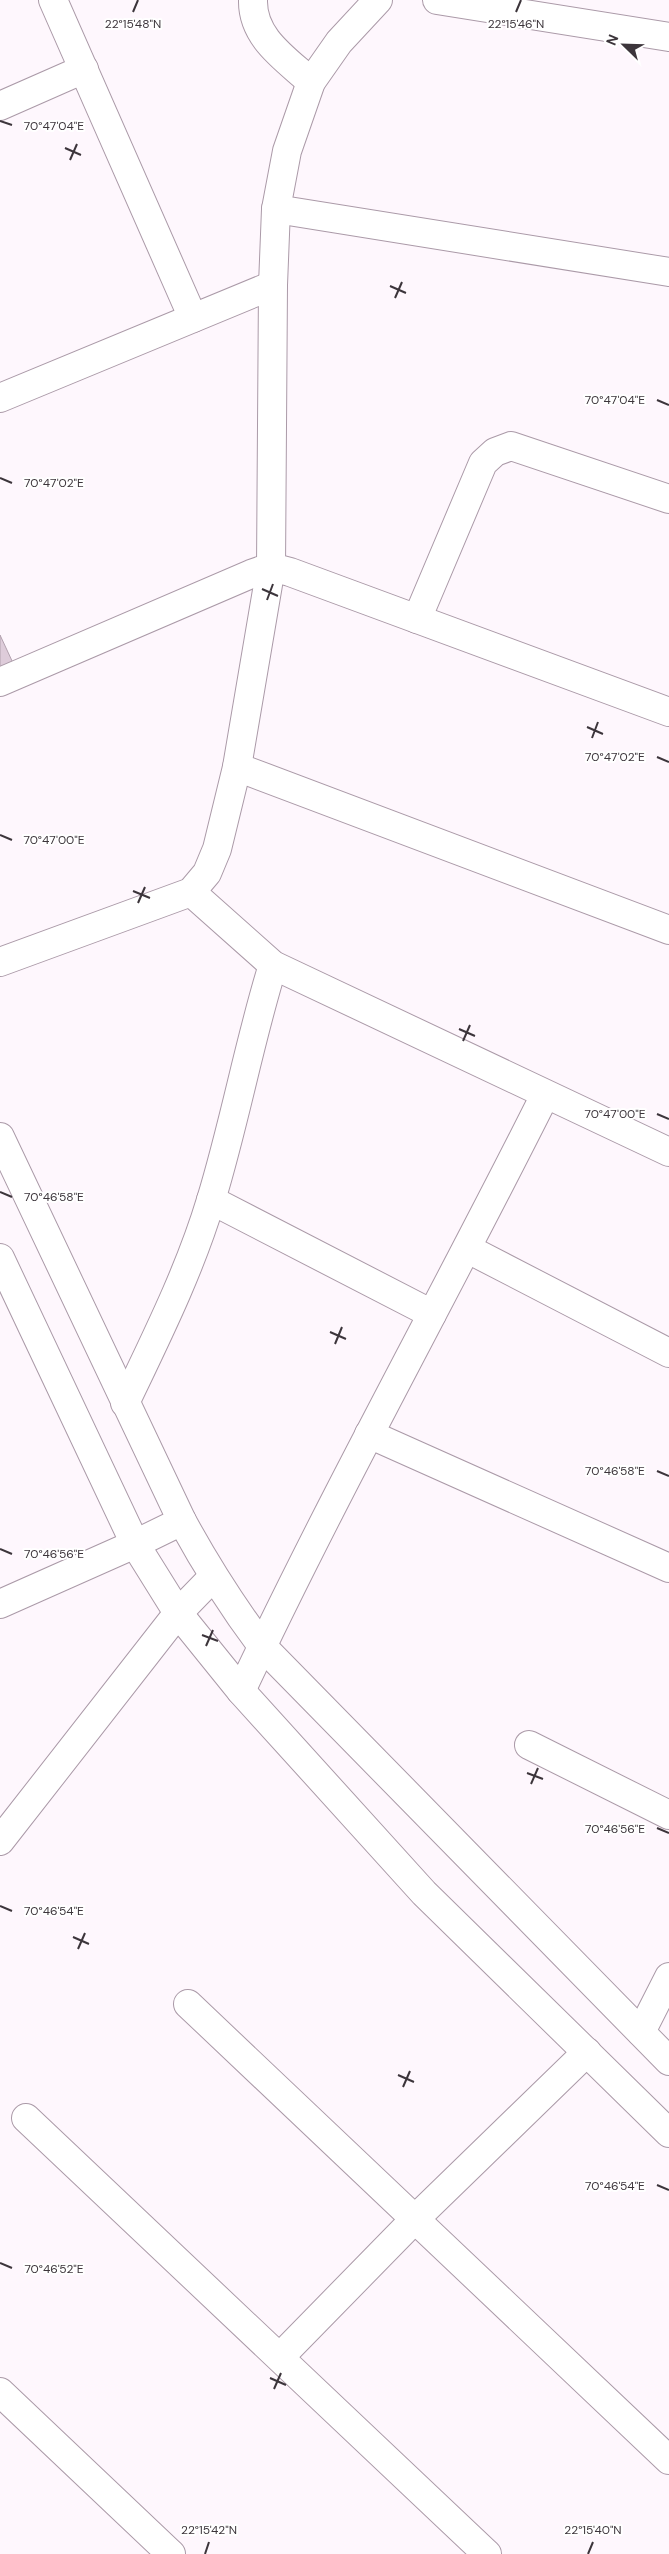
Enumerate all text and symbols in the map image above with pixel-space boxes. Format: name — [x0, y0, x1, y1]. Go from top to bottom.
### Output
text: 22°15'48"N — [105, 16, 161, 32]
text: 22°15'46"N — [488, 16, 544, 32]
north arrow — [599, 20, 649, 70]
text: N — [602, 32, 622, 48]
text: 70°47'04"E — [24, 118, 84, 134]
text: 70°47'04"E — [585, 392, 645, 408]
text: 70°47'02"E — [24, 475, 84, 491]
text: 70°47'02"E — [585, 749, 645, 765]
text: 70°47'00"E — [23, 832, 85, 848]
text: 70°47'00"E — [584, 1106, 646, 1122]
text: 70°46'58"E — [24, 1189, 84, 1205]
text: 70°46'58"E — [585, 1463, 645, 1479]
text: 70°46'56"E — [24, 1546, 84, 1562]
text: 70°46'56"E — [585, 1821, 645, 1837]
text: 70°46'54"E — [24, 1903, 84, 1919]
text: 70°46'54"E — [585, 2178, 645, 2194]
text: 70°46'52"E — [24, 2261, 84, 2277]
text: 22°15'42"N — [181, 2522, 237, 2538]
text: 22°15'40"N — [564, 2522, 622, 2538]

